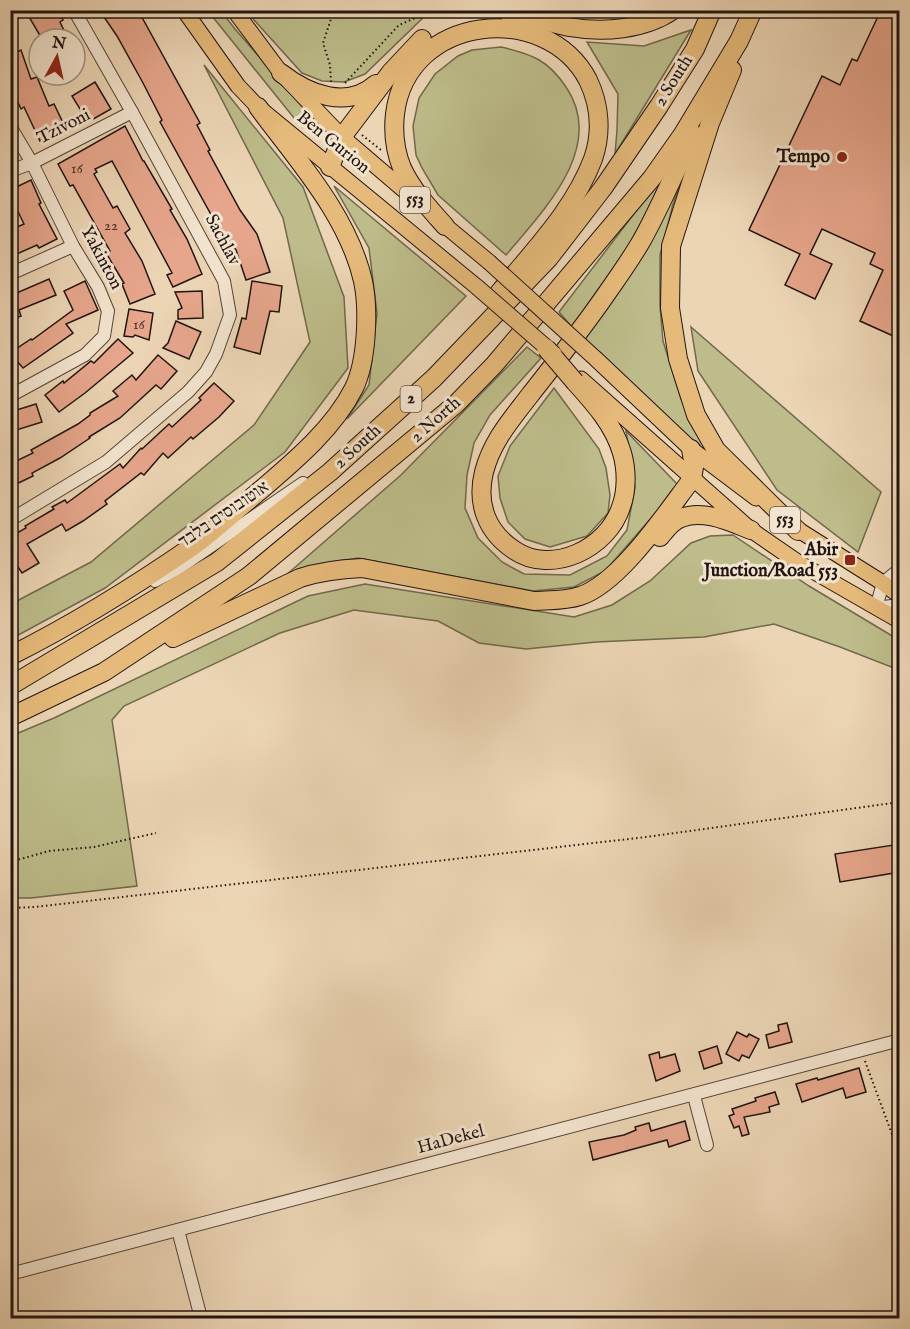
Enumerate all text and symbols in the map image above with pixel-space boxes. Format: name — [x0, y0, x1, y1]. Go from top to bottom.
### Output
north arrow — [27, 27, 87, 87]
text: N — [50, 33, 67, 55]
street label: 2 South — [649, 51, 699, 111]
street label: Tzivoni — [33, 104, 95, 150]
street label: Ben Gurion — [292, 106, 375, 180]
place label: Tempo — [776, 146, 830, 169]
marker: Tempo — [835, 150, 849, 164]
house number: 16 — [71, 159, 84, 178]
road number: 553 — [400, 187, 430, 213]
street label: Sachlav — [199, 210, 245, 270]
house number: 22 — [104, 216, 118, 235]
street label: Yakinton — [75, 222, 128, 294]
house number: 16 — [133, 315, 146, 334]
road number: 2 — [400, 386, 422, 412]
street label: 2 North — [406, 392, 466, 448]
street label: 2 South — [329, 419, 387, 474]
street label: אוטובוסים בלבד — [174, 476, 274, 554]
road number: 553 — [770, 507, 800, 533]
place label: Abir Junction/Road 553 — [702, 539, 838, 583]
marker: Abir Junction/Road 553 — [843, 553, 857, 567]
street label: HaDekel — [415, 1120, 487, 1160]

